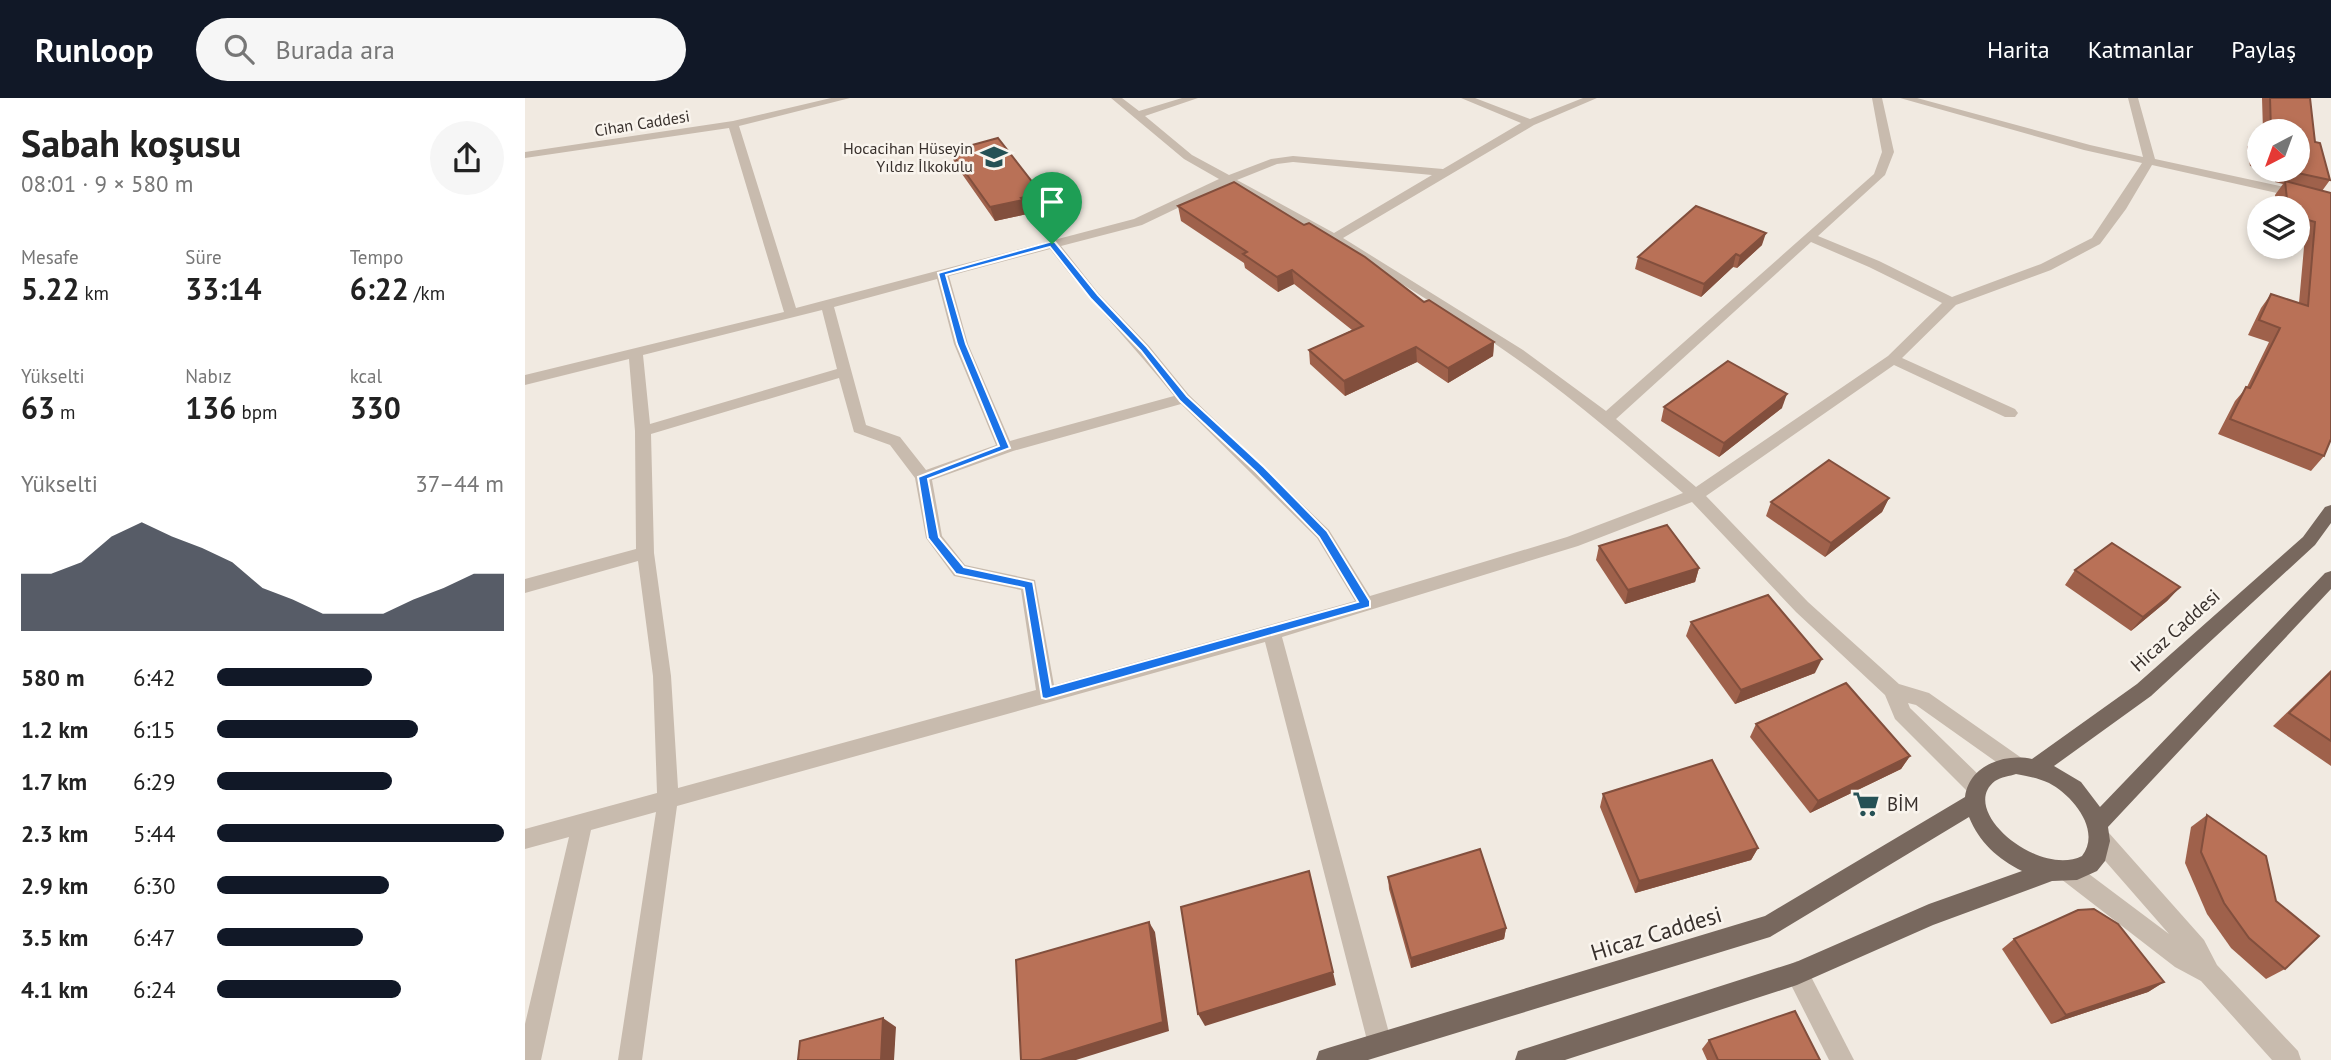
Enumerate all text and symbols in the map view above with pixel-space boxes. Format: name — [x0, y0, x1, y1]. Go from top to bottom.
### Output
search box — [196, 18, 686, 81]
text: Runloop — [35, 28, 154, 71]
icon: search — [220, 30, 258, 68]
text: Burada ara — [276, 33, 395, 66]
text: Harita — [1987, 34, 2050, 65]
text: Katmanlar — [2088, 34, 2193, 65]
text: Paylaş — [2231, 34, 2296, 65]
street label: Cihan Caddesi — [593, 106, 691, 140]
text: Sabah koşusu — [21, 118, 241, 167]
north arrow — [2247, 119, 2310, 182]
map controls — [2247, 119, 2310, 259]
button: share — [430, 121, 504, 195]
place label: Hocacihan Hüseyin Yıldız İlkokulu — [843, 138, 973, 176]
school or university icon: Hocacihan Hüseyin Yıldız İlkokulu — [979, 142, 1009, 172]
text: 08:01 · 9 × 580 m — [21, 169, 193, 198]
pin — [1022, 172, 1082, 244]
icon: arrive — [1033, 183, 1071, 221]
button: layers — [2247, 196, 2310, 259]
text: Mesafe — [21, 245, 79, 269]
text: Süre — [185, 245, 222, 269]
text: Tempo — [350, 245, 403, 269]
text: 5.22 — [21, 269, 79, 308]
text: 33:14 — [185, 269, 261, 308]
text: 6:22 — [350, 269, 409, 308]
text: km — [79, 281, 109, 305]
text: /km — [409, 281, 445, 305]
text: Yükselti — [21, 364, 85, 388]
text: Nabız — [185, 364, 231, 388]
text: kcal — [350, 364, 382, 388]
text: 63 — [21, 388, 55, 427]
text: 136 — [185, 388, 236, 427]
text: 330 — [350, 388, 401, 427]
text: m — [55, 400, 76, 424]
text: bpm — [236, 400, 277, 424]
text: Yükselti — [21, 469, 98, 498]
text: 37–44 m — [415, 469, 504, 498]
street label: Hicaz Caddesi — [2125, 584, 2225, 676]
text: 580 m — [21, 663, 84, 692]
text: 6:42 — [133, 663, 176, 692]
text: 1.2 km — [21, 715, 88, 744]
text: 6:15 — [133, 715, 176, 744]
text: 1.7 km — [21, 767, 87, 796]
text: 6:29 — [133, 767, 176, 796]
supermarket icon: BİM — [1851, 789, 1881, 819]
place label: BİM — [1887, 792, 1919, 816]
text: 2.3 km — [21, 819, 88, 848]
text: 5:44 — [133, 819, 176, 848]
text: 2.9 km — [21, 871, 88, 900]
text: 6:30 — [133, 871, 176, 900]
street label: Hicaz Caddesi — [1587, 899, 1725, 967]
text: 3.5 km — [21, 923, 88, 952]
text: 6:47 — [133, 923, 176, 952]
text: 4.1 km — [21, 975, 88, 1004]
text: 6:24 — [133, 975, 176, 1004]

